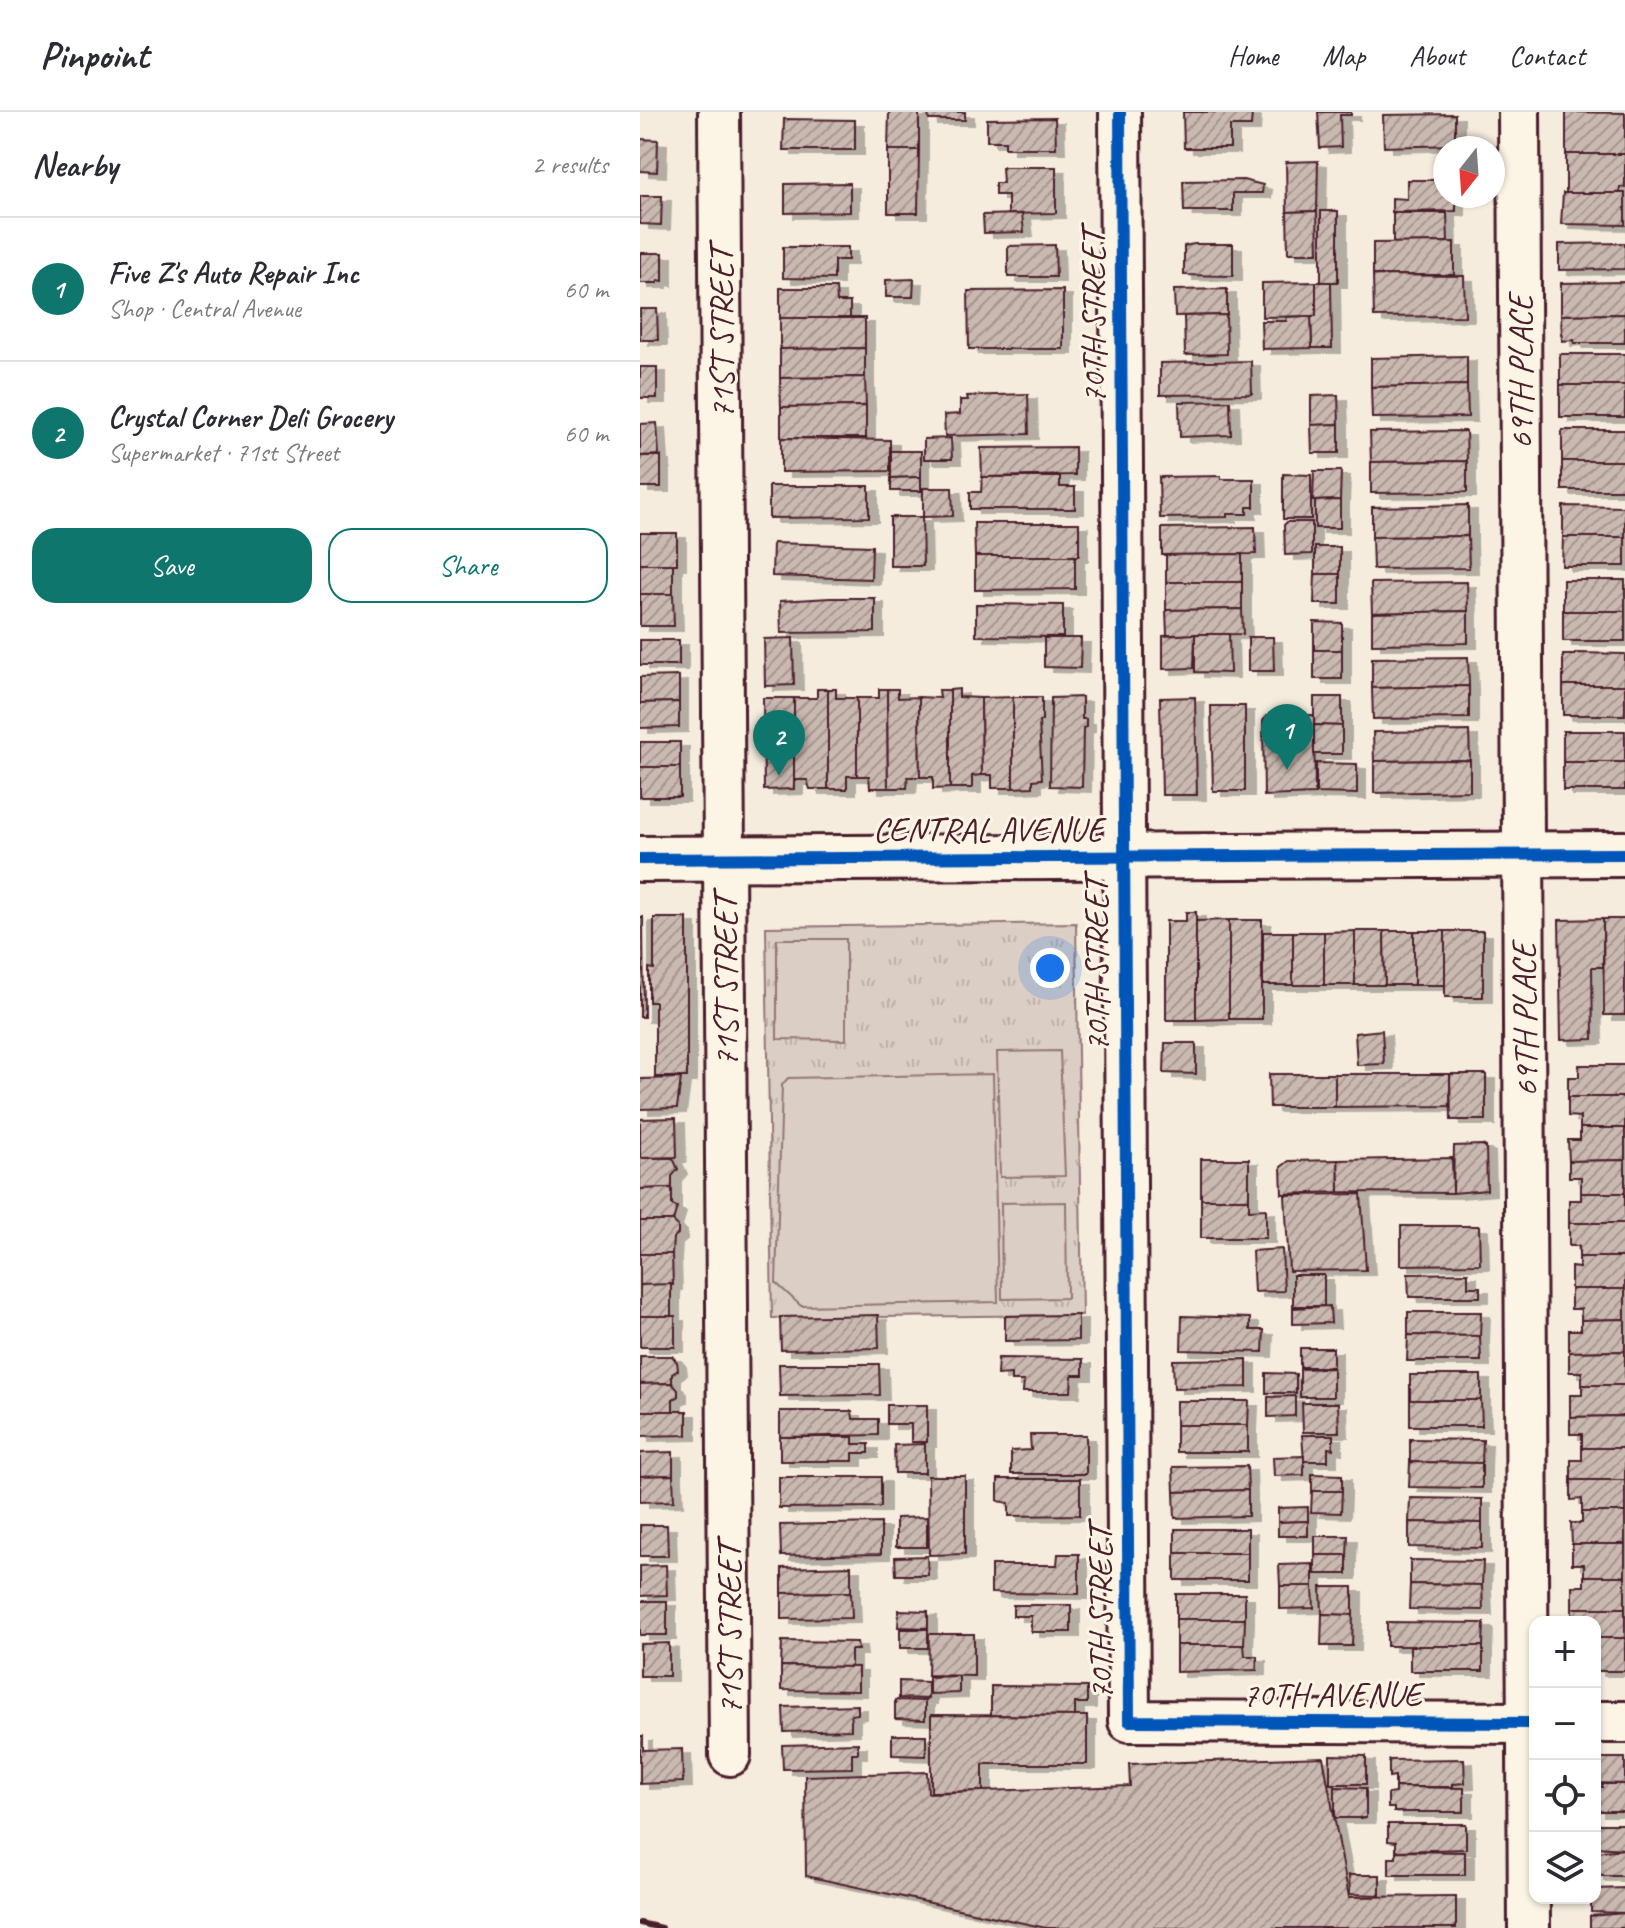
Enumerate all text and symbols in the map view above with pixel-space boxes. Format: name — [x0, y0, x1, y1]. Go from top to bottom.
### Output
text: Pinpoint — [40, 32, 149, 79]
text: Home — [1228, 38, 1278, 73]
text: Map — [1322, 38, 1365, 73]
text: About — [1409, 38, 1465, 73]
text: Contact — [1509, 38, 1585, 73]
north arrow — [1433, 136, 1505, 208]
text: Nearby — [32, 143, 118, 186]
text: 2 results — [532, 148, 608, 181]
street label: 70TH STREET — [1072, 222, 1115, 404]
street label: 71ST STREET — [700, 239, 743, 419]
text: Five Z's Auto Repair Inc — [108, 254, 359, 292]
text: 1 — [52, 273, 64, 306]
text: 60 m — [564, 273, 608, 306]
street label: 69TH PLACE — [1499, 291, 1542, 449]
text: Shop · Central Avenue — [108, 292, 301, 325]
text: Crystal Corner Deli Grocery — [108, 398, 393, 436]
text: 2 — [52, 417, 64, 450]
text: 60 m — [564, 417, 608, 450]
text: Supermarket · 71st Street — [108, 436, 339, 469]
button: Save — [32, 528, 312, 603]
button: Share — [328, 528, 608, 603]
pin: 1 — [1261, 704, 1313, 770]
pin: 2 — [753, 710, 805, 776]
street label: CENTRAL AVENUE — [873, 808, 1107, 851]
street label: 70TH STREET — [1075, 870, 1118, 1052]
street label: 71ST STREET — [704, 887, 747, 1067]
street label: 69TH PLACE — [1502, 938, 1547, 1097]
your location — [1030, 948, 1070, 988]
street label: 70TH STREET — [1079, 1518, 1122, 1700]
street label: 71ST STREET — [708, 1535, 751, 1715]
map controls — [1529, 1616, 1601, 1904]
button: + — [1529, 1616, 1601, 1688]
street label: 70TH AVENUE — [1243, 1673, 1425, 1716]
button: − — [1529, 1688, 1601, 1760]
button: locate — [1529, 1760, 1601, 1832]
button: layers — [1529, 1832, 1601, 1904]

